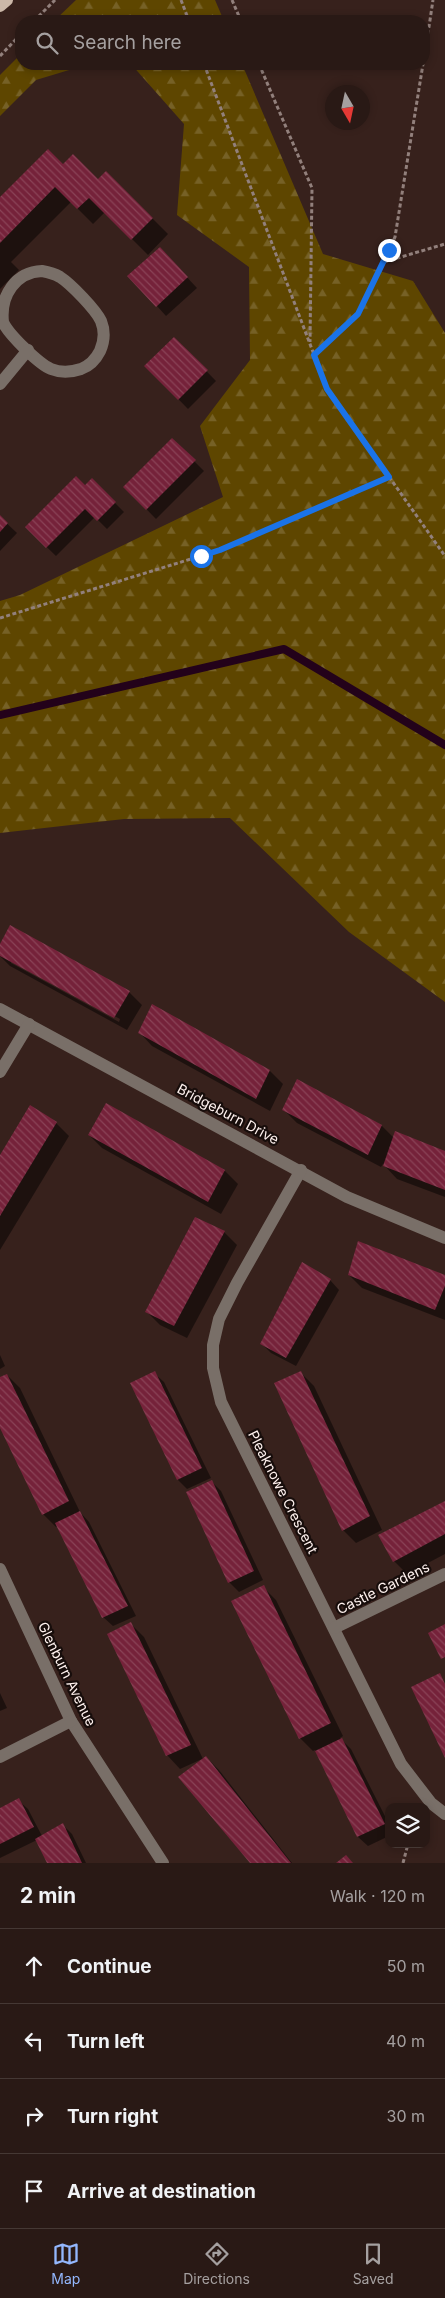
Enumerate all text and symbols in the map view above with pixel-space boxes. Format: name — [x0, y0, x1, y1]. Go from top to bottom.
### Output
search box — [15, 15, 430, 70]
icon: search — [33, 29, 61, 57]
text: Search here — [73, 31, 182, 54]
north arrow — [325, 85, 370, 130]
route end — [378, 239, 401, 262]
route start — [190, 545, 213, 568]
street label: Bridgeburn Drive — [175, 1080, 282, 1148]
street label: Pleaknowe Crescent — [245, 1427, 322, 1556]
street label: Castle Gardens — [334, 1558, 432, 1617]
street label: Glenburn Avenue — [35, 1619, 100, 1729]
map controls — [385, 1803, 430, 1848]
button: layers — [385, 1803, 430, 1848]
text: 2 min — [20, 1883, 76, 1908]
text: Walk · 120 m — [330, 1886, 425, 1906]
icon: ahead — [20, 1952, 48, 1980]
text: Continue — [67, 1955, 152, 1978]
text: 50 m — [387, 1956, 425, 1976]
icon: left — [20, 2027, 48, 2055]
text: Turn left — [67, 2030, 145, 2053]
text: 40 m — [386, 2031, 425, 2051]
icon: right — [20, 2102, 48, 2130]
text: Turn right — [67, 2105, 158, 2128]
text: 30 m — [387, 2106, 425, 2126]
icon: arrive — [20, 2177, 48, 2205]
text: Arrive at destination — [67, 2180, 256, 2203]
tab: Map — [51, 2240, 80, 2287]
tab: Directions — [183, 2240, 250, 2287]
tab: Saved — [353, 2240, 394, 2287]

